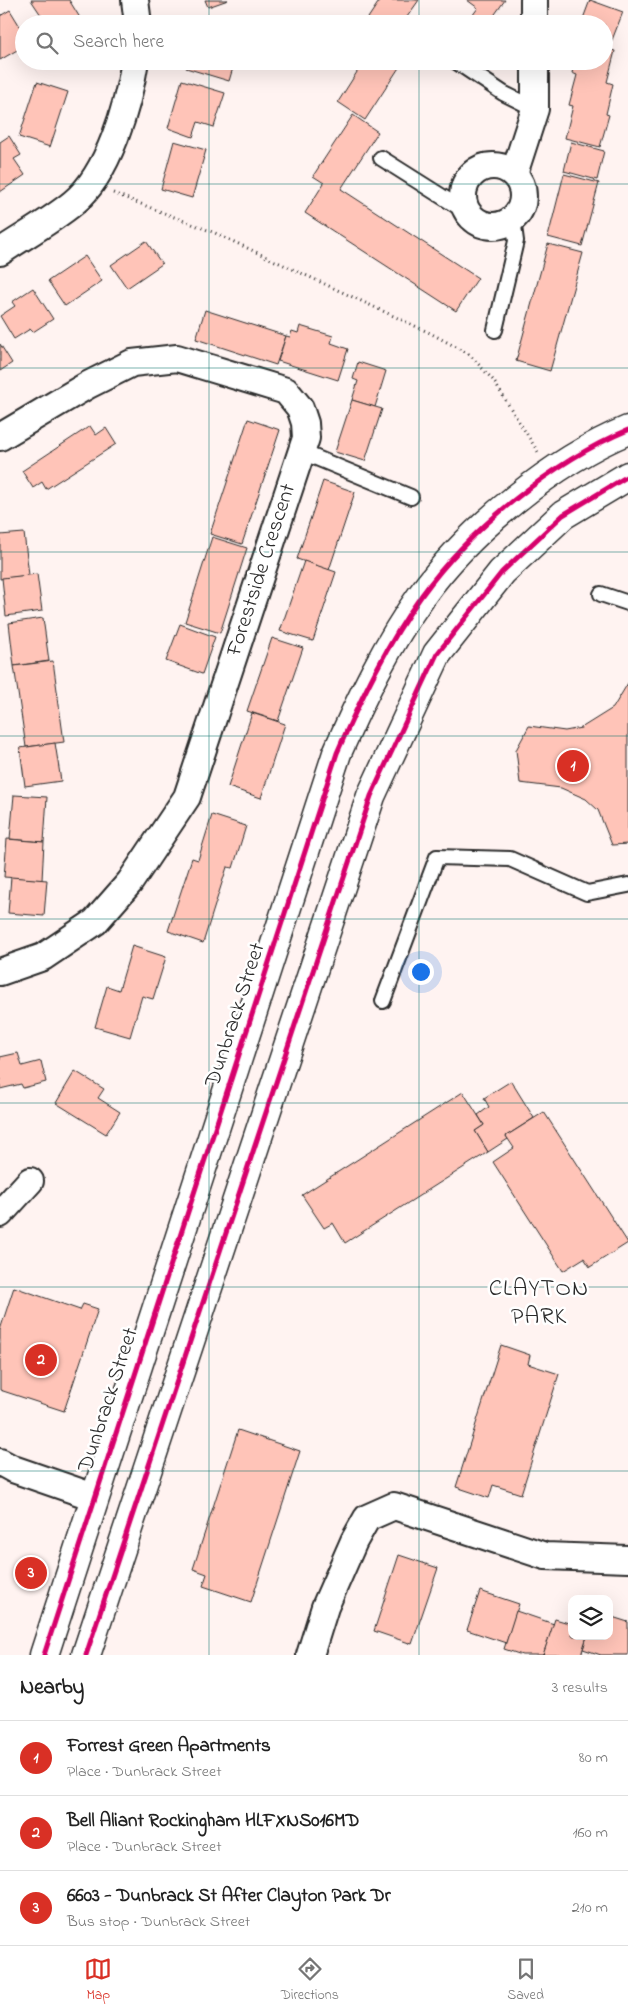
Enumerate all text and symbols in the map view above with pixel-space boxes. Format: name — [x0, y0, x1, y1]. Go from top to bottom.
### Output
search box — [15, 15, 613, 70]
icon: search — [33, 29, 61, 57]
text: Search here — [73, 29, 164, 56]
street label: Forestside Crescent — [219, 479, 305, 661]
pin: 1 — [557, 747, 589, 785]
street label: Dunbrack Street — [197, 938, 275, 1092]
your location — [408, 959, 434, 985]
district label: CLAYTON PARK — [489, 1272, 589, 1335]
street label: Dunbrack Street — [70, 1323, 148, 1477]
pin: 2 — [25, 1341, 57, 1379]
pin: 3 — [15, 1554, 47, 1592]
map controls — [568, 1595, 613, 1640]
button: layers — [568, 1595, 613, 1640]
text: Nearby — [20, 1673, 84, 1703]
text: 3 results — [552, 1676, 608, 1700]
text: Forrest Green Apartments — [67, 1733, 271, 1760]
text: 1 — [33, 1746, 39, 1770]
text: 80 m — [579, 1746, 608, 1770]
text: Place · Dunbrack Street — [67, 1760, 222, 1784]
text: Bell Aliant Rockingham HLFXNS016MD — [67, 1808, 359, 1835]
text: 2 — [32, 1821, 40, 1845]
text: 160 m — [573, 1821, 608, 1845]
text: Place · Dunbrack Street — [67, 1835, 222, 1859]
text: 6603 - Dunbrack St After Clayton Park Dr — [67, 1883, 391, 1910]
text: 3 — [33, 1896, 39, 1920]
text: 210 m — [572, 1896, 608, 1920]
text: Bus stop · Dunbrack Street — [67, 1910, 250, 1934]
tab: Map — [84, 1955, 112, 2006]
tab: Directions — [281, 1955, 339, 2006]
tab: Saved — [507, 1955, 544, 2006]

